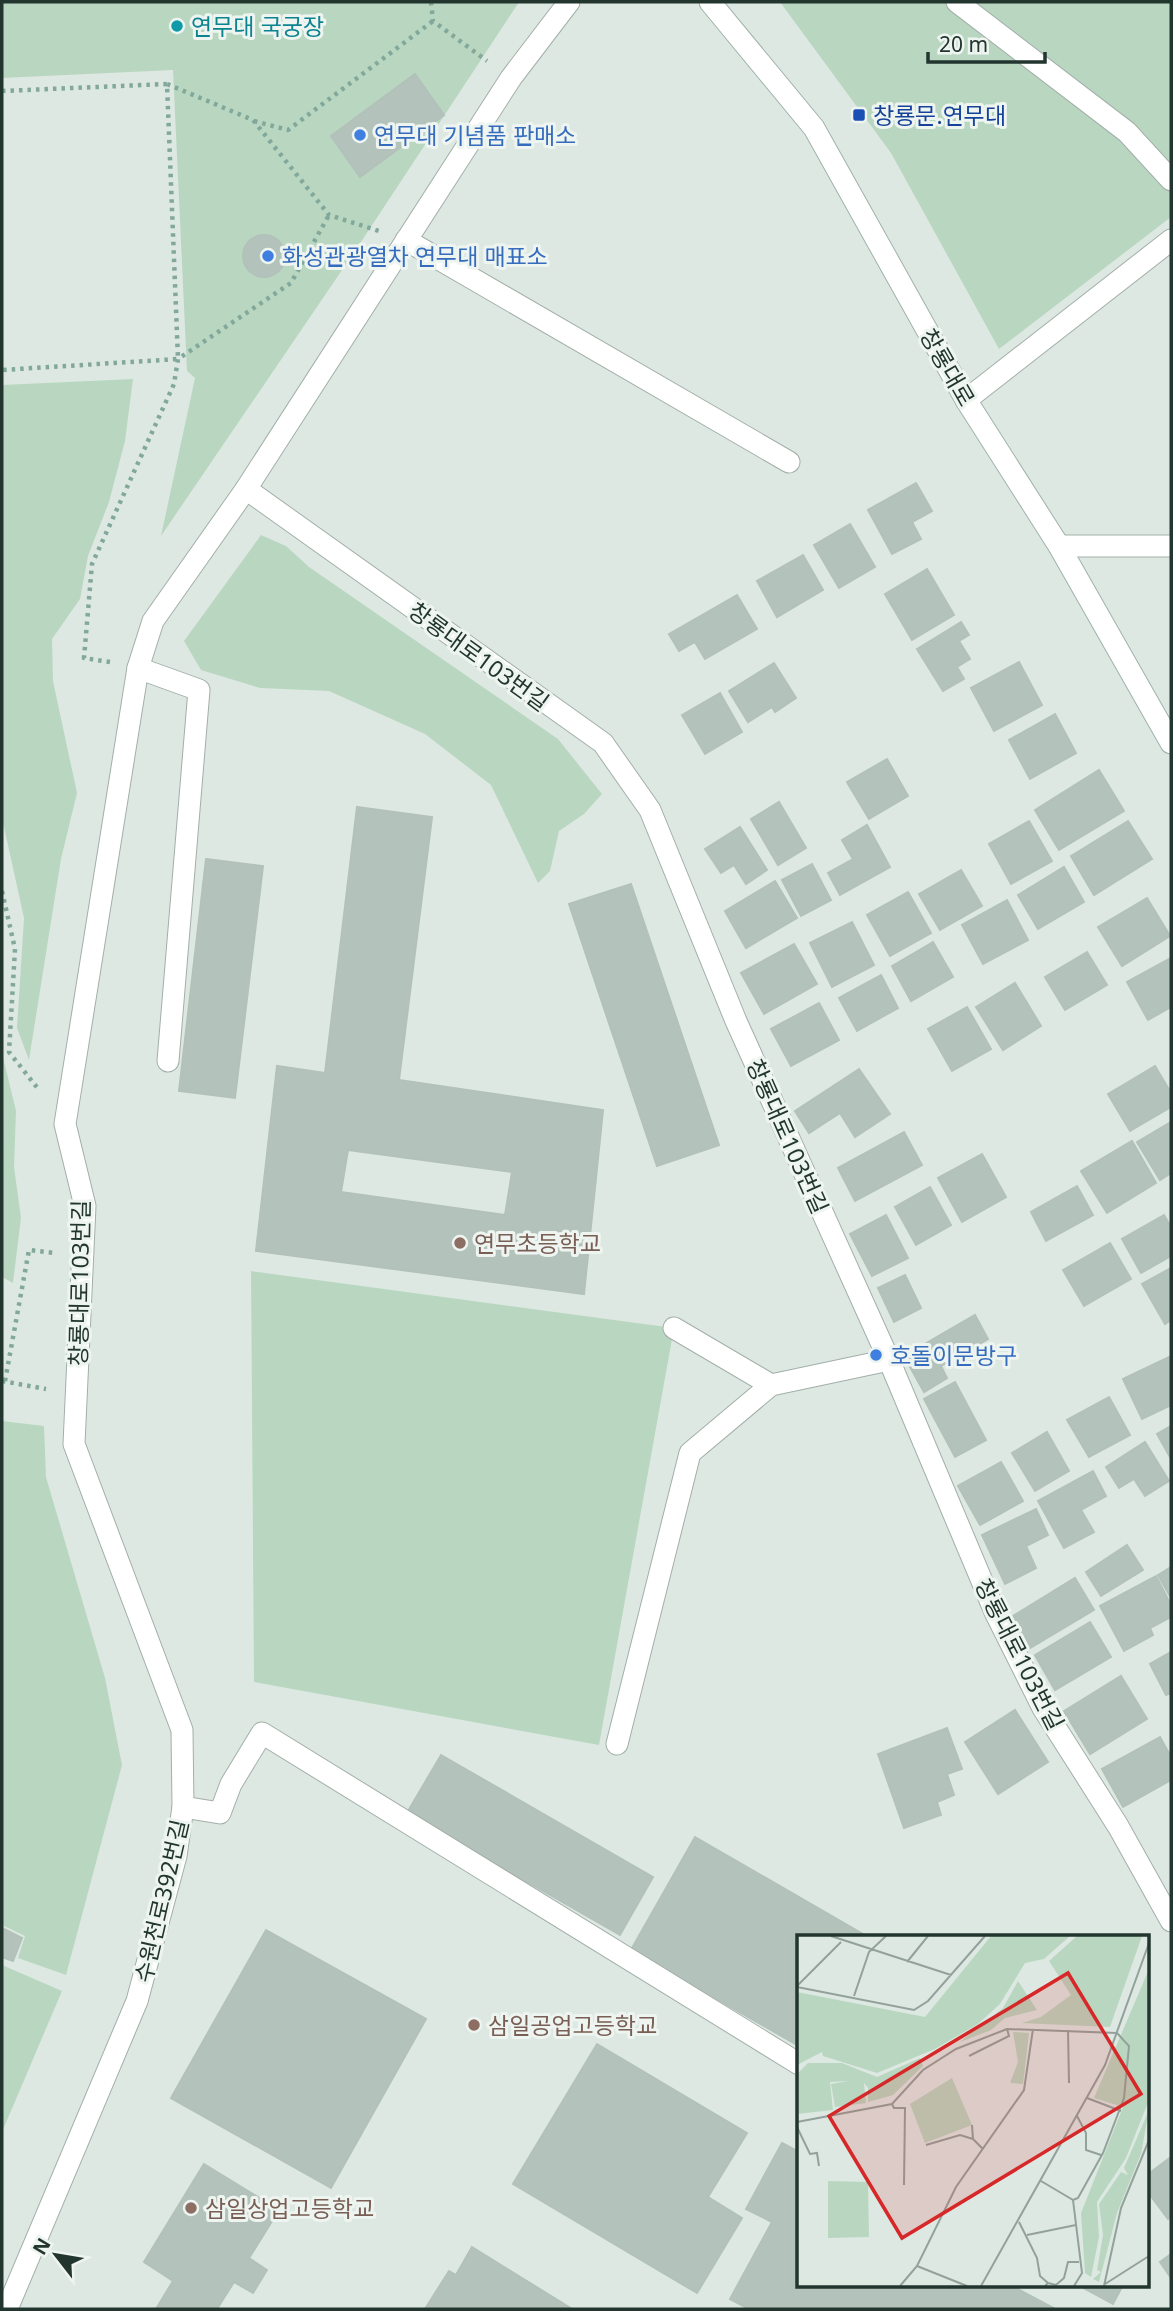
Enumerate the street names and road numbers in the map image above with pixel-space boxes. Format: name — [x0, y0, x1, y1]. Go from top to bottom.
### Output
street label: 창룡대로 — [913, 322, 983, 412]
street label: 창룡대로103번길 — [402, 594, 556, 718]
street label: 창룡대로103번길 — [740, 1053, 836, 1219]
street label: 창룡대로103번길 — [62, 1200, 96, 1366]
street label: 창룡대로103번길 — [968, 1573, 1072, 1735]
street label: 수원천로392번길 — [127, 1816, 195, 1986]

